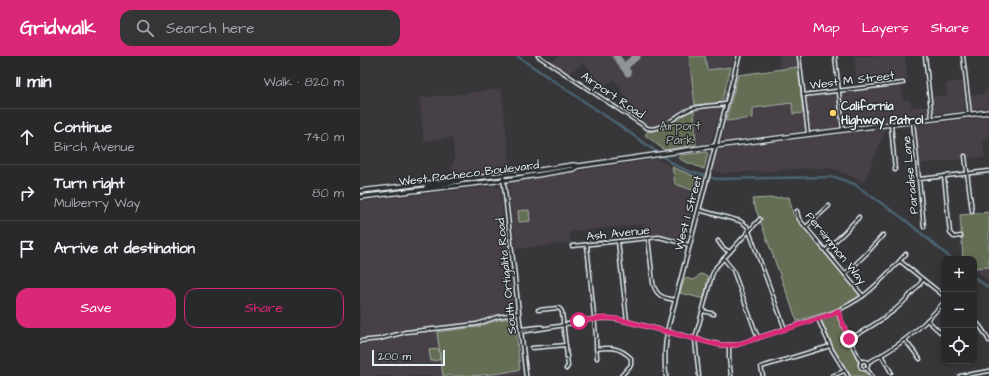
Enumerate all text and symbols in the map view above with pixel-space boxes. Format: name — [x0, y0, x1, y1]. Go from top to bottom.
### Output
search box — [120, 10, 400, 46]
text: Gridwalk — [20, 15, 96, 42]
icon: search — [134, 17, 156, 39]
text: Search here — [166, 18, 254, 39]
text: Map — [813, 18, 840, 38]
text: Layers — [862, 18, 909, 38]
text: Share — [931, 18, 969, 38]
street label: West M Street — [809, 67, 896, 94]
street label: Airport Road — [578, 68, 648, 123]
text: 11 min — [16, 70, 51, 94]
text: Walk · 820 m — [263, 73, 344, 91]
place label: California Highway Patrol — [841, 98, 923, 131]
marker: California Highway Patrol — [828, 108, 838, 118]
text: Continue — [54, 117, 112, 138]
park label: Airport Park — [659, 118, 701, 149]
icon: ahead — [16, 126, 38, 148]
text: 740 m — [304, 128, 344, 146]
street label: Paradise Lane — [898, 134, 923, 215]
text: Birch Avenue — [54, 138, 135, 156]
street label: West Pacheco Boulevard — [398, 156, 540, 191]
text: Turn right — [54, 173, 125, 194]
street label: West I Street — [670, 174, 707, 253]
icon: right — [16, 182, 38, 204]
text: 80 m — [312, 184, 344, 202]
text: Mulberry Way — [54, 194, 140, 212]
street label: Persimmon Way — [800, 208, 870, 289]
street label: South Ortigalita Road — [492, 217, 522, 335]
street label: Ash Avenue — [586, 222, 651, 245]
icon: arrive — [16, 238, 38, 260]
text: Arrive at destination — [54, 238, 195, 259]
map controls — [941, 256, 977, 364]
button: + — [941, 256, 977, 292]
button: Save — [16, 288, 176, 328]
button: Share — [184, 288, 344, 328]
button: − — [941, 292, 977, 328]
route start — [570, 312, 588, 330]
button: locate — [941, 328, 977, 364]
route end — [840, 330, 858, 348]
scale bar — [372, 348, 445, 367]
text: 200 m — [378, 349, 411, 364]

